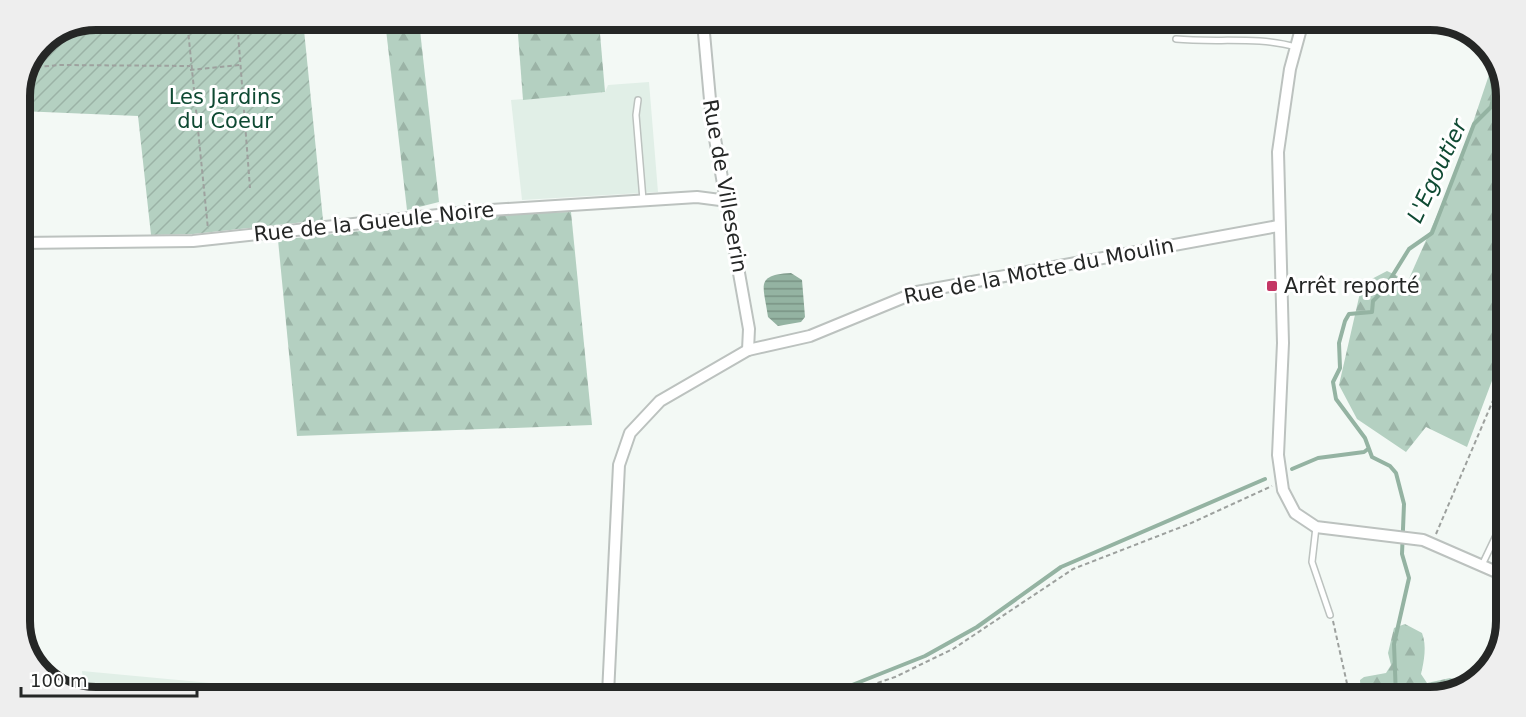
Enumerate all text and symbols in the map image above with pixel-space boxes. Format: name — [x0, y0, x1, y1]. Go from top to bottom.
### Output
park label: Les Jardins du Coeur — [169, 85, 281, 133]
street label: Rue de Villeserin — [698, 98, 752, 274]
water label: L'Egoutier — [1402, 114, 1473, 227]
street label: Rue de la Gueule Noire — [253, 197, 495, 247]
street label: Rue de la Motte du Moulin — [902, 233, 1176, 309]
place label: Arrêt reporté — [1284, 274, 1420, 298]
marker: Arrêt reporté — [1265, 279, 1279, 293]
scale bar — [21, 660, 196, 698]
text: 100 m — [30, 670, 88, 691]

